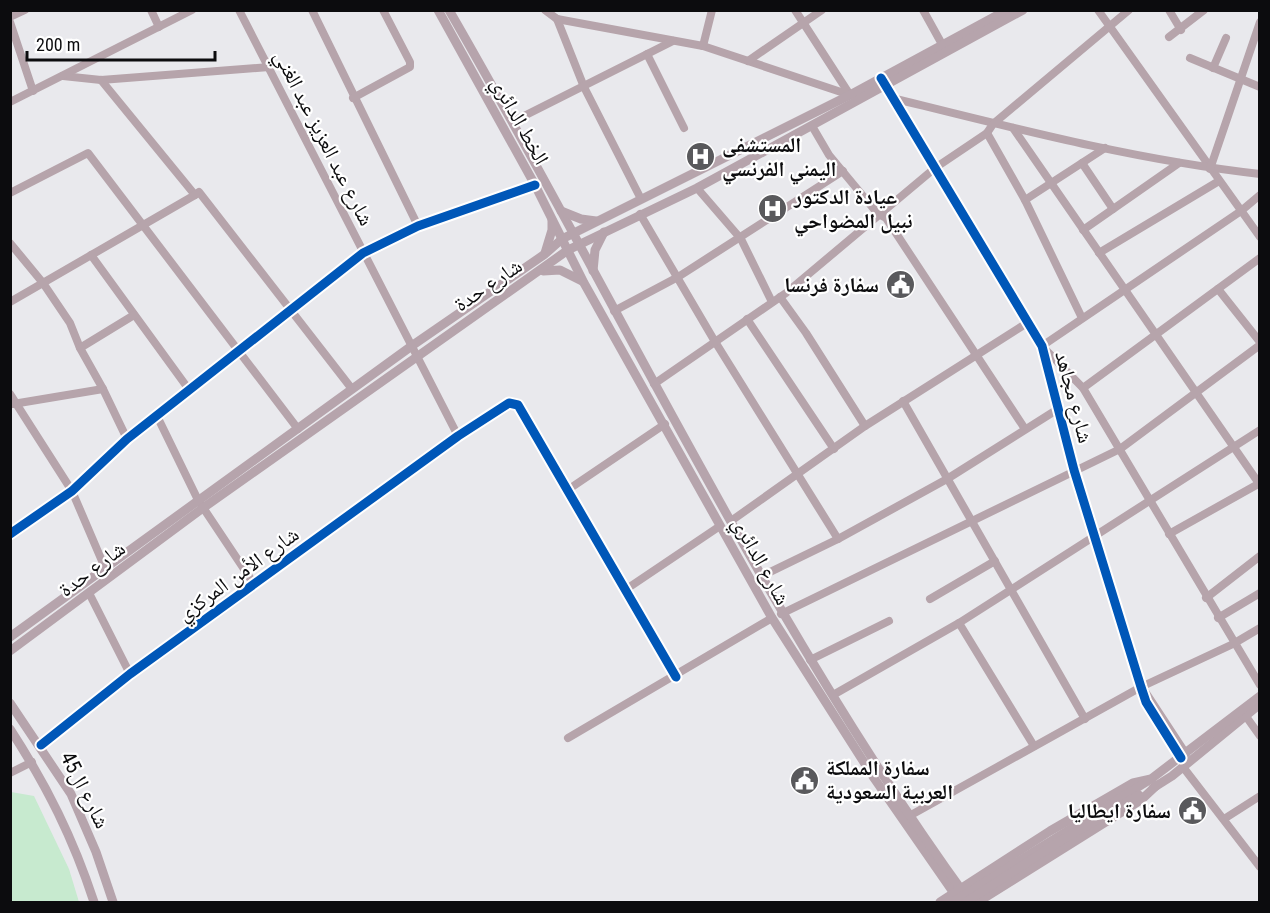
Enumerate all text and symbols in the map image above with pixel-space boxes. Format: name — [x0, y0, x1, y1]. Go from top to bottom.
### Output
scale bar — [27, 24, 214, 62]
text: 200 m — [36, 34, 80, 55]
street label: شارع عبد العزيز عبد الغني — [265, 46, 379, 232]
street label: الخط الدائري — [482, 73, 554, 171]
place label: المستشفى اليمني الفرنسي — [722, 133, 837, 185]
hospital icon: المستشفى اليمني الفرنسي — [685, 141, 717, 173]
place label: عيادة الدكتور نبيل المضواحي — [793, 185, 913, 237]
hospital icon: عيادة الدكتور نبيل المضواحي — [757, 193, 789, 225]
street label: شارع حدة — [450, 254, 527, 317]
public building icon: سفارة فرنسا — [884, 269, 916, 301]
place label: سفارة فرنسا — [784, 273, 879, 297]
street label: شارع مجاهد — [1049, 348, 1098, 446]
street label: شارع الدائري — [723, 513, 795, 611]
street label: شارع الأمن المركزي — [173, 522, 306, 630]
street label: شارع حدة — [54, 536, 130, 602]
street label: شارع ال45 — [55, 748, 115, 833]
place label: سفارة المملكة العربية السعودية — [826, 756, 953, 804]
public building icon: سفارة المملكة العربية السعودية — [789, 764, 821, 796]
public building icon: سفارة ايطاليا — [1176, 795, 1208, 827]
place label: سفارة ايطاليا — [1068, 799, 1171, 823]

